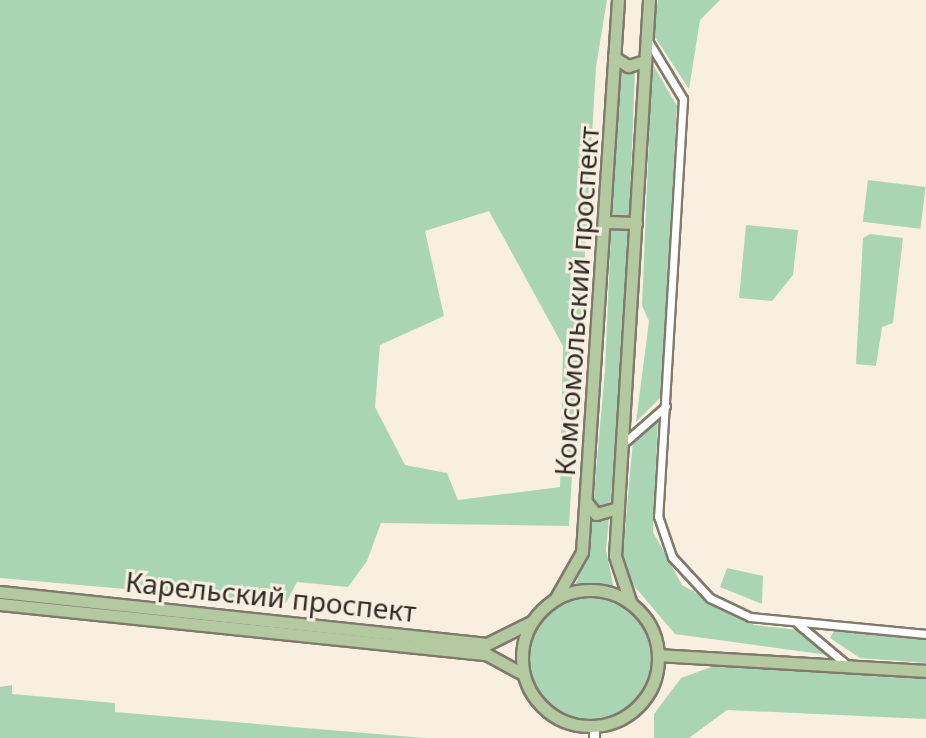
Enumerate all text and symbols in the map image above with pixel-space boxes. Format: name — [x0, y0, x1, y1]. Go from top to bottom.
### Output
street label: Комсомольский проспект — [547, 125, 605, 477]
street label: Карельский проспект — [124, 564, 418, 628]

